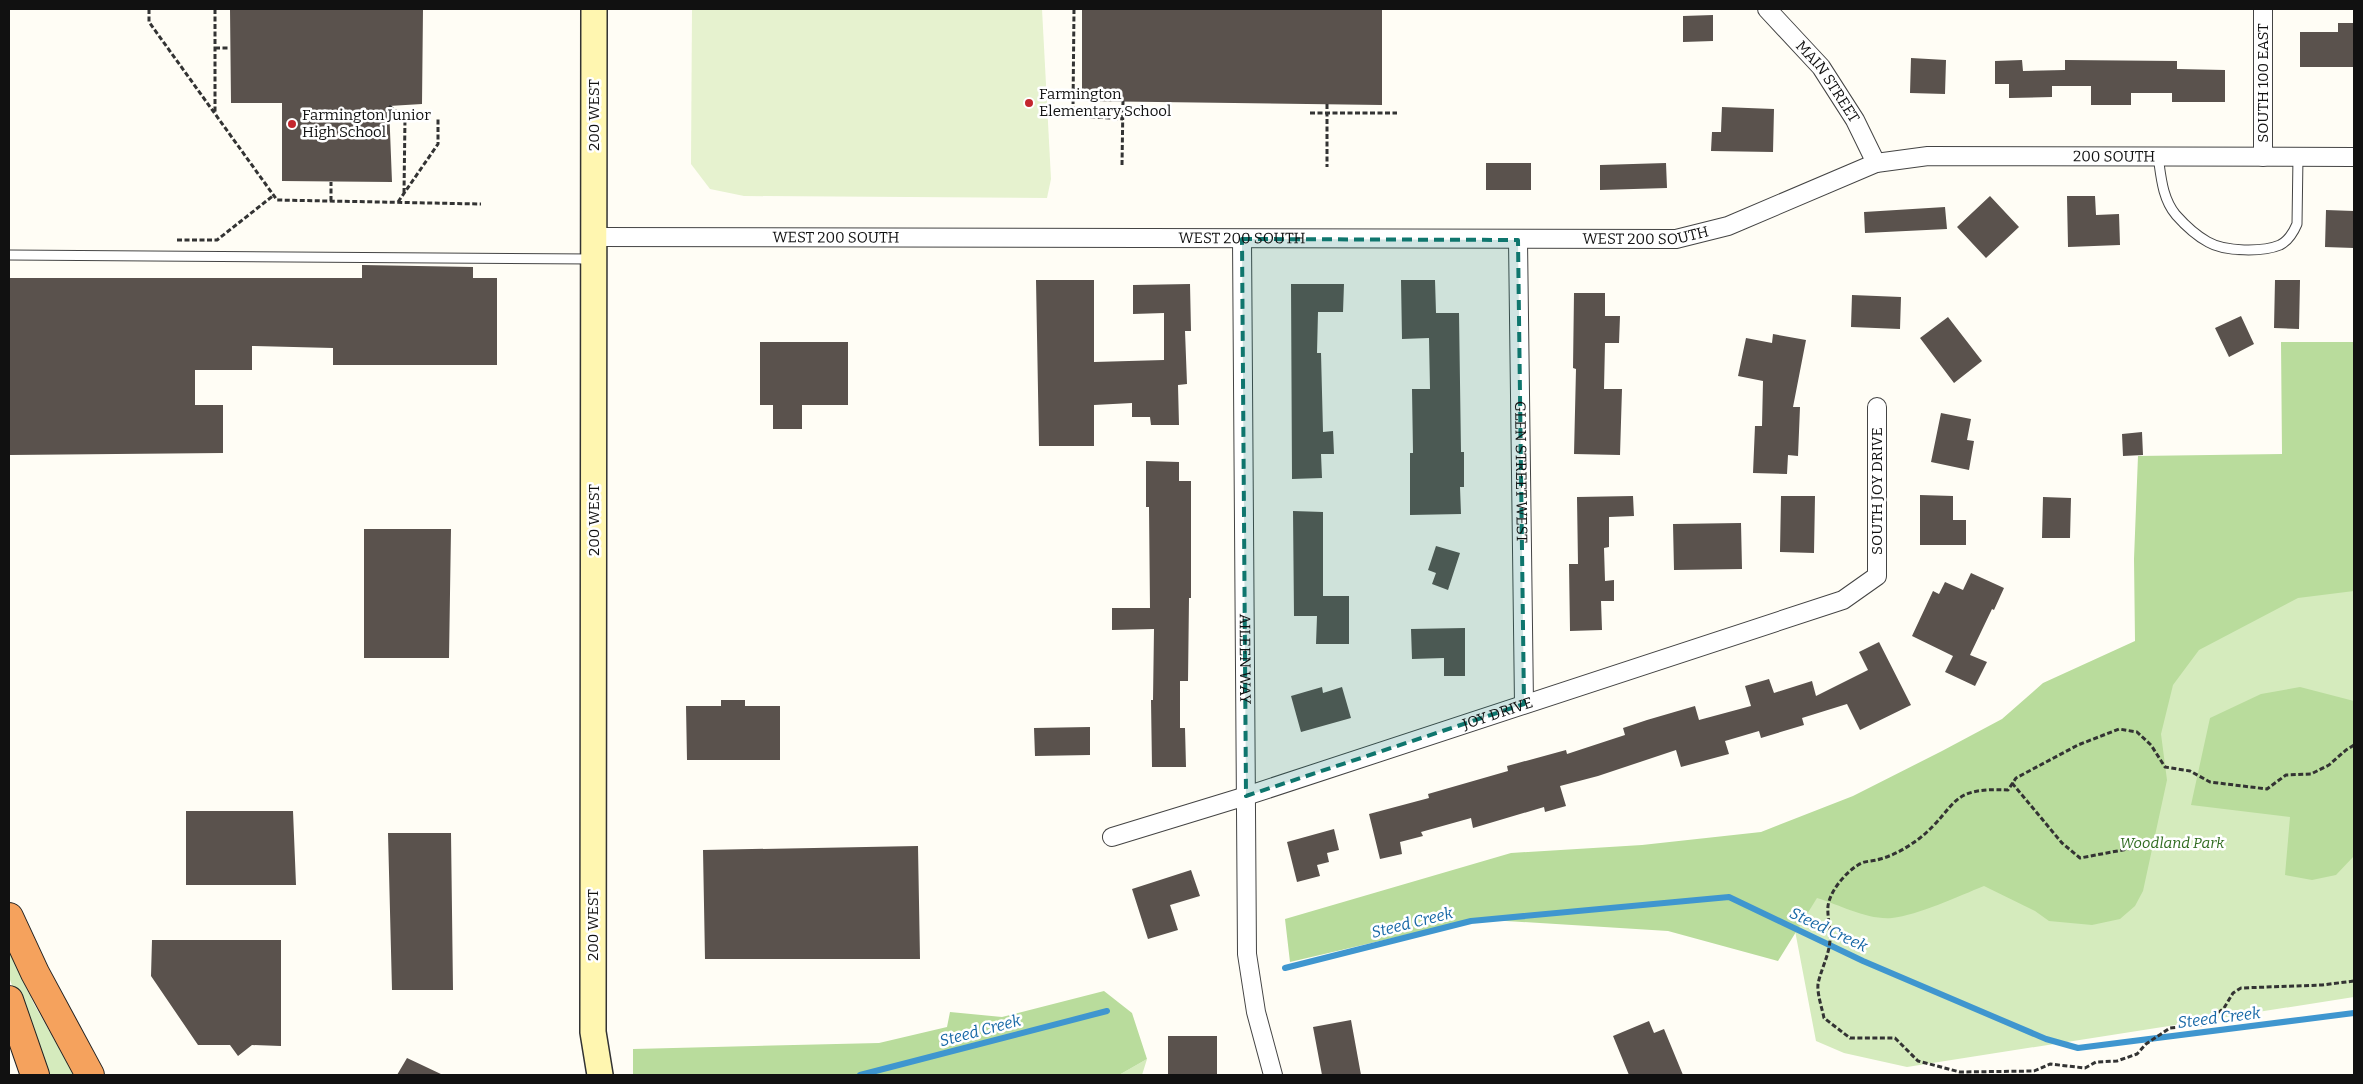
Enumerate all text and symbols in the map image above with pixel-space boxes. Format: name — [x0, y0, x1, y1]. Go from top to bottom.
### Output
street label: SOUTH 100 EAST — [2254, 23, 2272, 143]
street label: MAIN STREET — [1792, 37, 1863, 126]
street label: 200 WEST — [585, 79, 603, 151]
place label: Farmington Elementary School — [1039, 85, 1171, 120]
marker: Farmington Elementary School — [1023, 97, 1035, 109]
place label: Farmington Junior High School — [302, 106, 431, 141]
marker: Farmington Junior High School — [286, 118, 298, 130]
street label: 200 SOUTH — [2073, 147, 2155, 166]
street label: WEST 200 SOUTH — [1583, 222, 1711, 248]
street label: WEST 200 SOUTH — [773, 228, 899, 247]
street label: WEST 200 SOUTH — [1179, 229, 1305, 247]
street label: GLEN STREET WEST — [1511, 401, 1531, 543]
street label: SOUTH JOY DRIVE — [1868, 427, 1886, 555]
street label: 200 WEST — [585, 484, 603, 556]
street label: AILEEN WAY — [1236, 614, 1254, 705]
street label: JOY DRIVE — [1459, 693, 1535, 734]
park label: Woodland Park — [2120, 834, 2225, 852]
street label: 200 WEST — [584, 889, 602, 961]
water label: Steed Creek — [1369, 903, 1455, 942]
water label: Steed Creek — [1787, 903, 1871, 956]
water label: Steed Creek — [2176, 1003, 2262, 1032]
water label: Steed Creek — [937, 1010, 1023, 1050]

